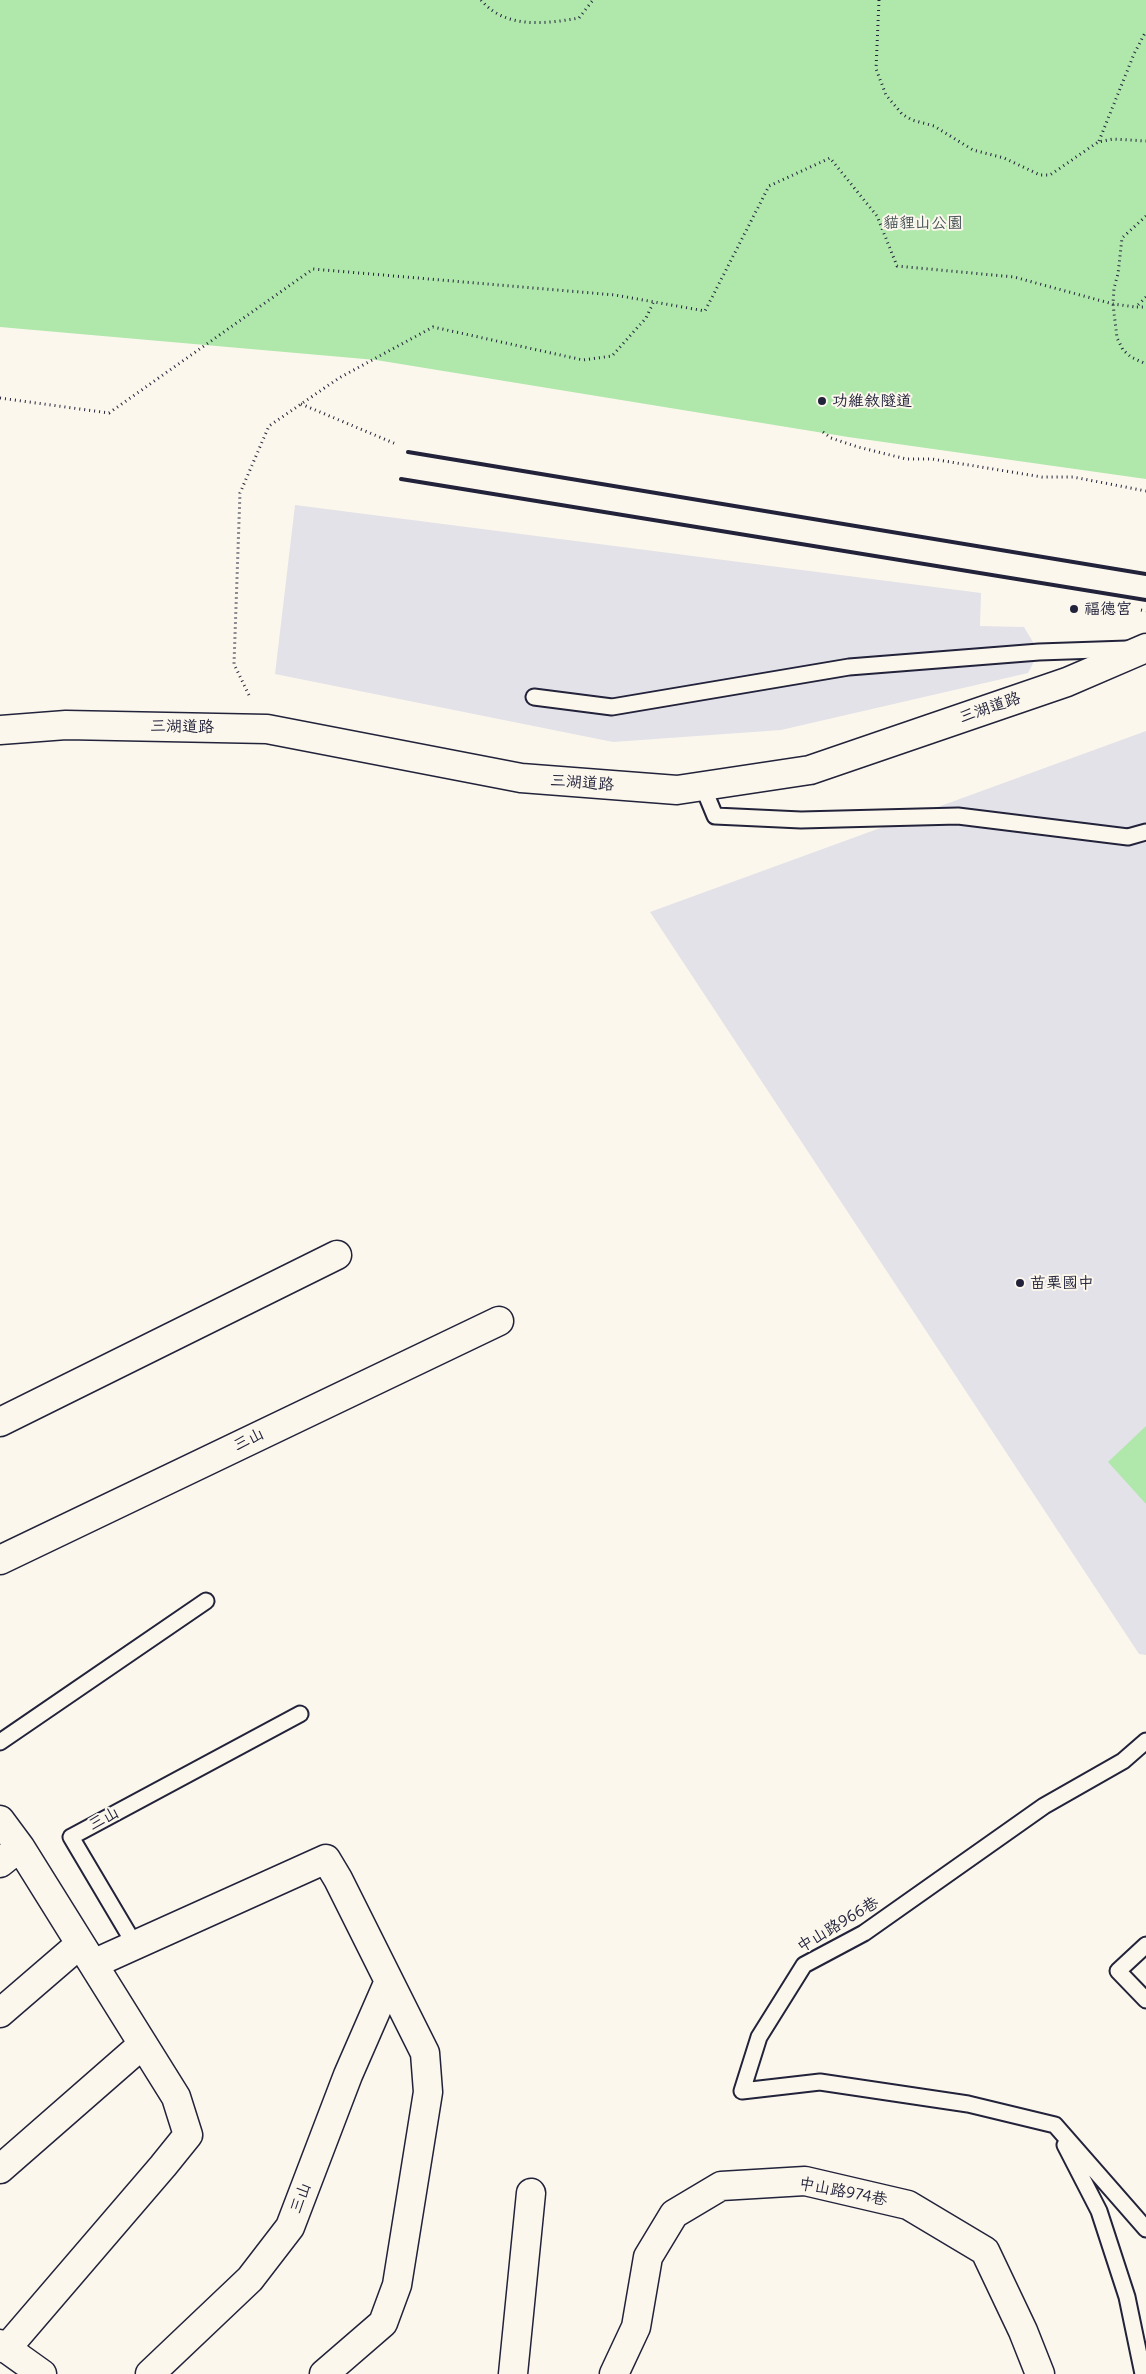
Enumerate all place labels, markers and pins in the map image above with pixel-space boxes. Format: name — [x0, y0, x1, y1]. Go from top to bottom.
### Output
place label: 功維敘隧道 — [832, 391, 912, 411]
marker: 功維敘隧道 — [816, 395, 828, 407]
place label: 福德宮 — [1084, 599, 1132, 619]
marker: 福德宮 — [1068, 603, 1080, 615]
place label: 苗栗國中 — [1030, 1273, 1094, 1293]
marker: 苗栗國中 — [1014, 1277, 1026, 1289]

